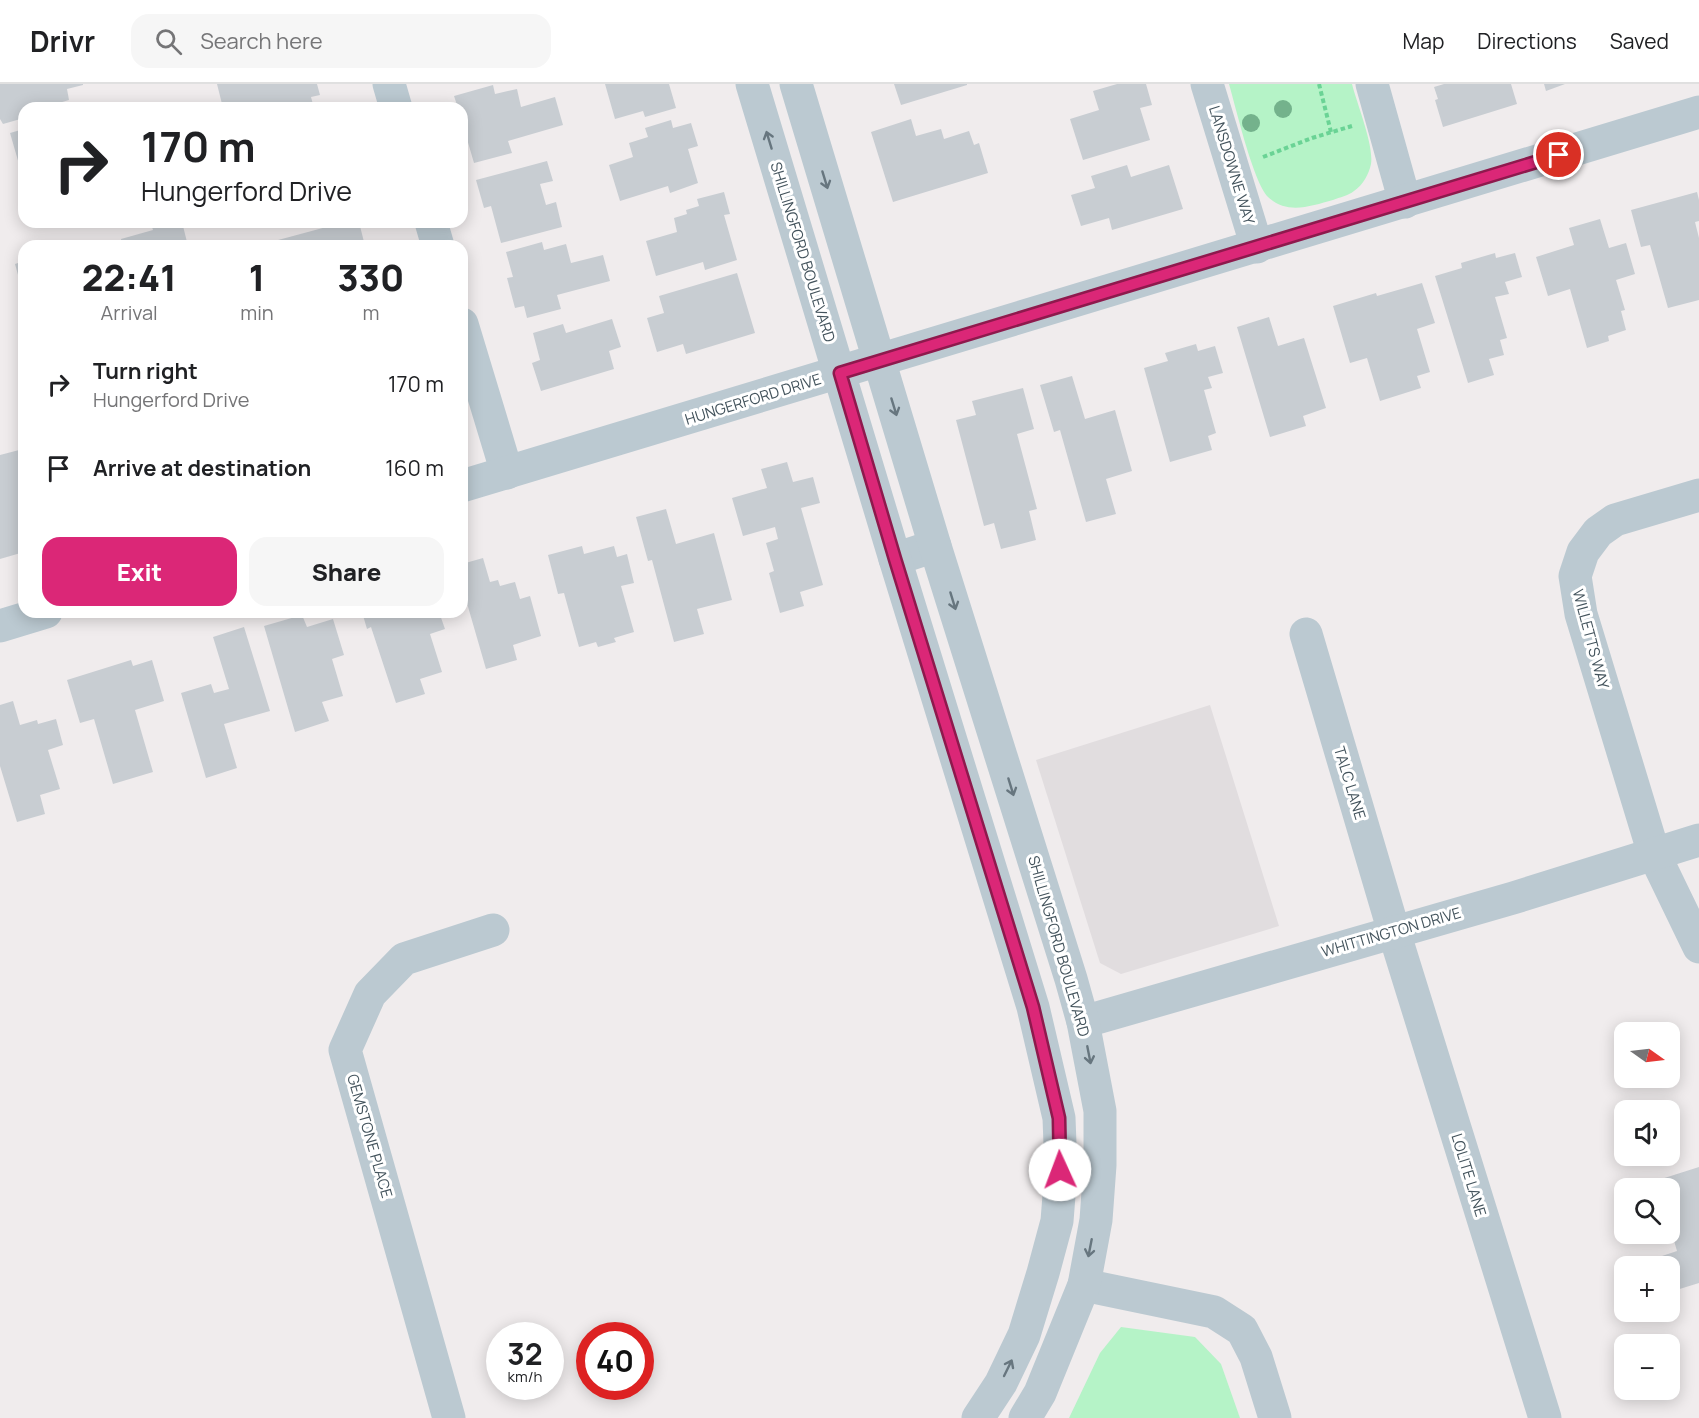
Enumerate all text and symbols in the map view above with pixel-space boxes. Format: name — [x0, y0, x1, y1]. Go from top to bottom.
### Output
search box — [131, 14, 551, 68]
text: Drivr — [30, 22, 95, 60]
icon: search — [152, 25, 185, 58]
text: Search here — [200, 26, 323, 56]
text: Map — [1403, 27, 1444, 55]
text: Directions — [1477, 27, 1577, 55]
text: Saved — [1610, 27, 1669, 55]
street label: LANSDOWNE WAY — [1204, 103, 1260, 227]
text: 170 m — [141, 117, 256, 175]
icon: right — [42, 126, 120, 204]
pin — [1533, 129, 1584, 180]
one-way arrow — [763, 131, 774, 150]
icon: arrive — [1542, 138, 1575, 171]
street label: SHILLINGFORD BOULEVARD — [766, 159, 840, 345]
one-way arrow — [820, 170, 831, 189]
text: Hungerford Drive — [141, 172, 352, 209]
text: 22:41 — [82, 253, 177, 302]
text: 1 — [249, 253, 265, 302]
text: 330 — [337, 253, 404, 302]
text: Arrival — [101, 299, 158, 326]
text: min — [240, 299, 274, 326]
text: m — [362, 299, 379, 326]
text: Turn right — [93, 356, 198, 386]
icon: right — [42, 368, 75, 401]
street label: HUNGERFORD DRIVE — [682, 368, 824, 430]
text: 170 m — [388, 369, 444, 399]
text: Hungerford Drive — [93, 386, 249, 413]
one-way arrow — [889, 397, 900, 416]
icon: arrive — [42, 452, 75, 485]
text: Arrive at destination — [93, 453, 311, 483]
text: 160 m — [385, 453, 444, 483]
button: Exit — [42, 537, 237, 606]
button: Share — [249, 537, 444, 606]
street label: WILLETTS WAY — [1568, 587, 1615, 692]
one-way arrow — [948, 591, 959, 610]
street label: TALC LANE — [1329, 744, 1371, 822]
one-way arrow — [1006, 777, 1017, 796]
street label: SHILLINGFORD BOULEVARD — [1023, 853, 1095, 1039]
street label: WHITTINGTON DRIVE — [1319, 902, 1463, 962]
north arrow — [1614, 1022, 1680, 1088]
map controls — [1614, 1022, 1680, 1400]
one-way arrow — [1084, 1045, 1095, 1064]
street label: GEMSTONE PLACE — [342, 1072, 398, 1200]
button: sound — [1614, 1100, 1680, 1166]
street label: LOLITE LANE — [1446, 1131, 1492, 1219]
position arrow — [1028, 1138, 1092, 1202]
button: search — [1614, 1178, 1680, 1244]
one-way arrow — [1084, 1238, 1095, 1258]
button: + — [1614, 1256, 1680, 1322]
speed limit sign: 40 — [576, 1322, 654, 1400]
text: 32 — [507, 1333, 543, 1374]
button: − — [1614, 1334, 1680, 1400]
one-way arrow — [1003, 1360, 1014, 1378]
text: km/h — [508, 1366, 542, 1387]

